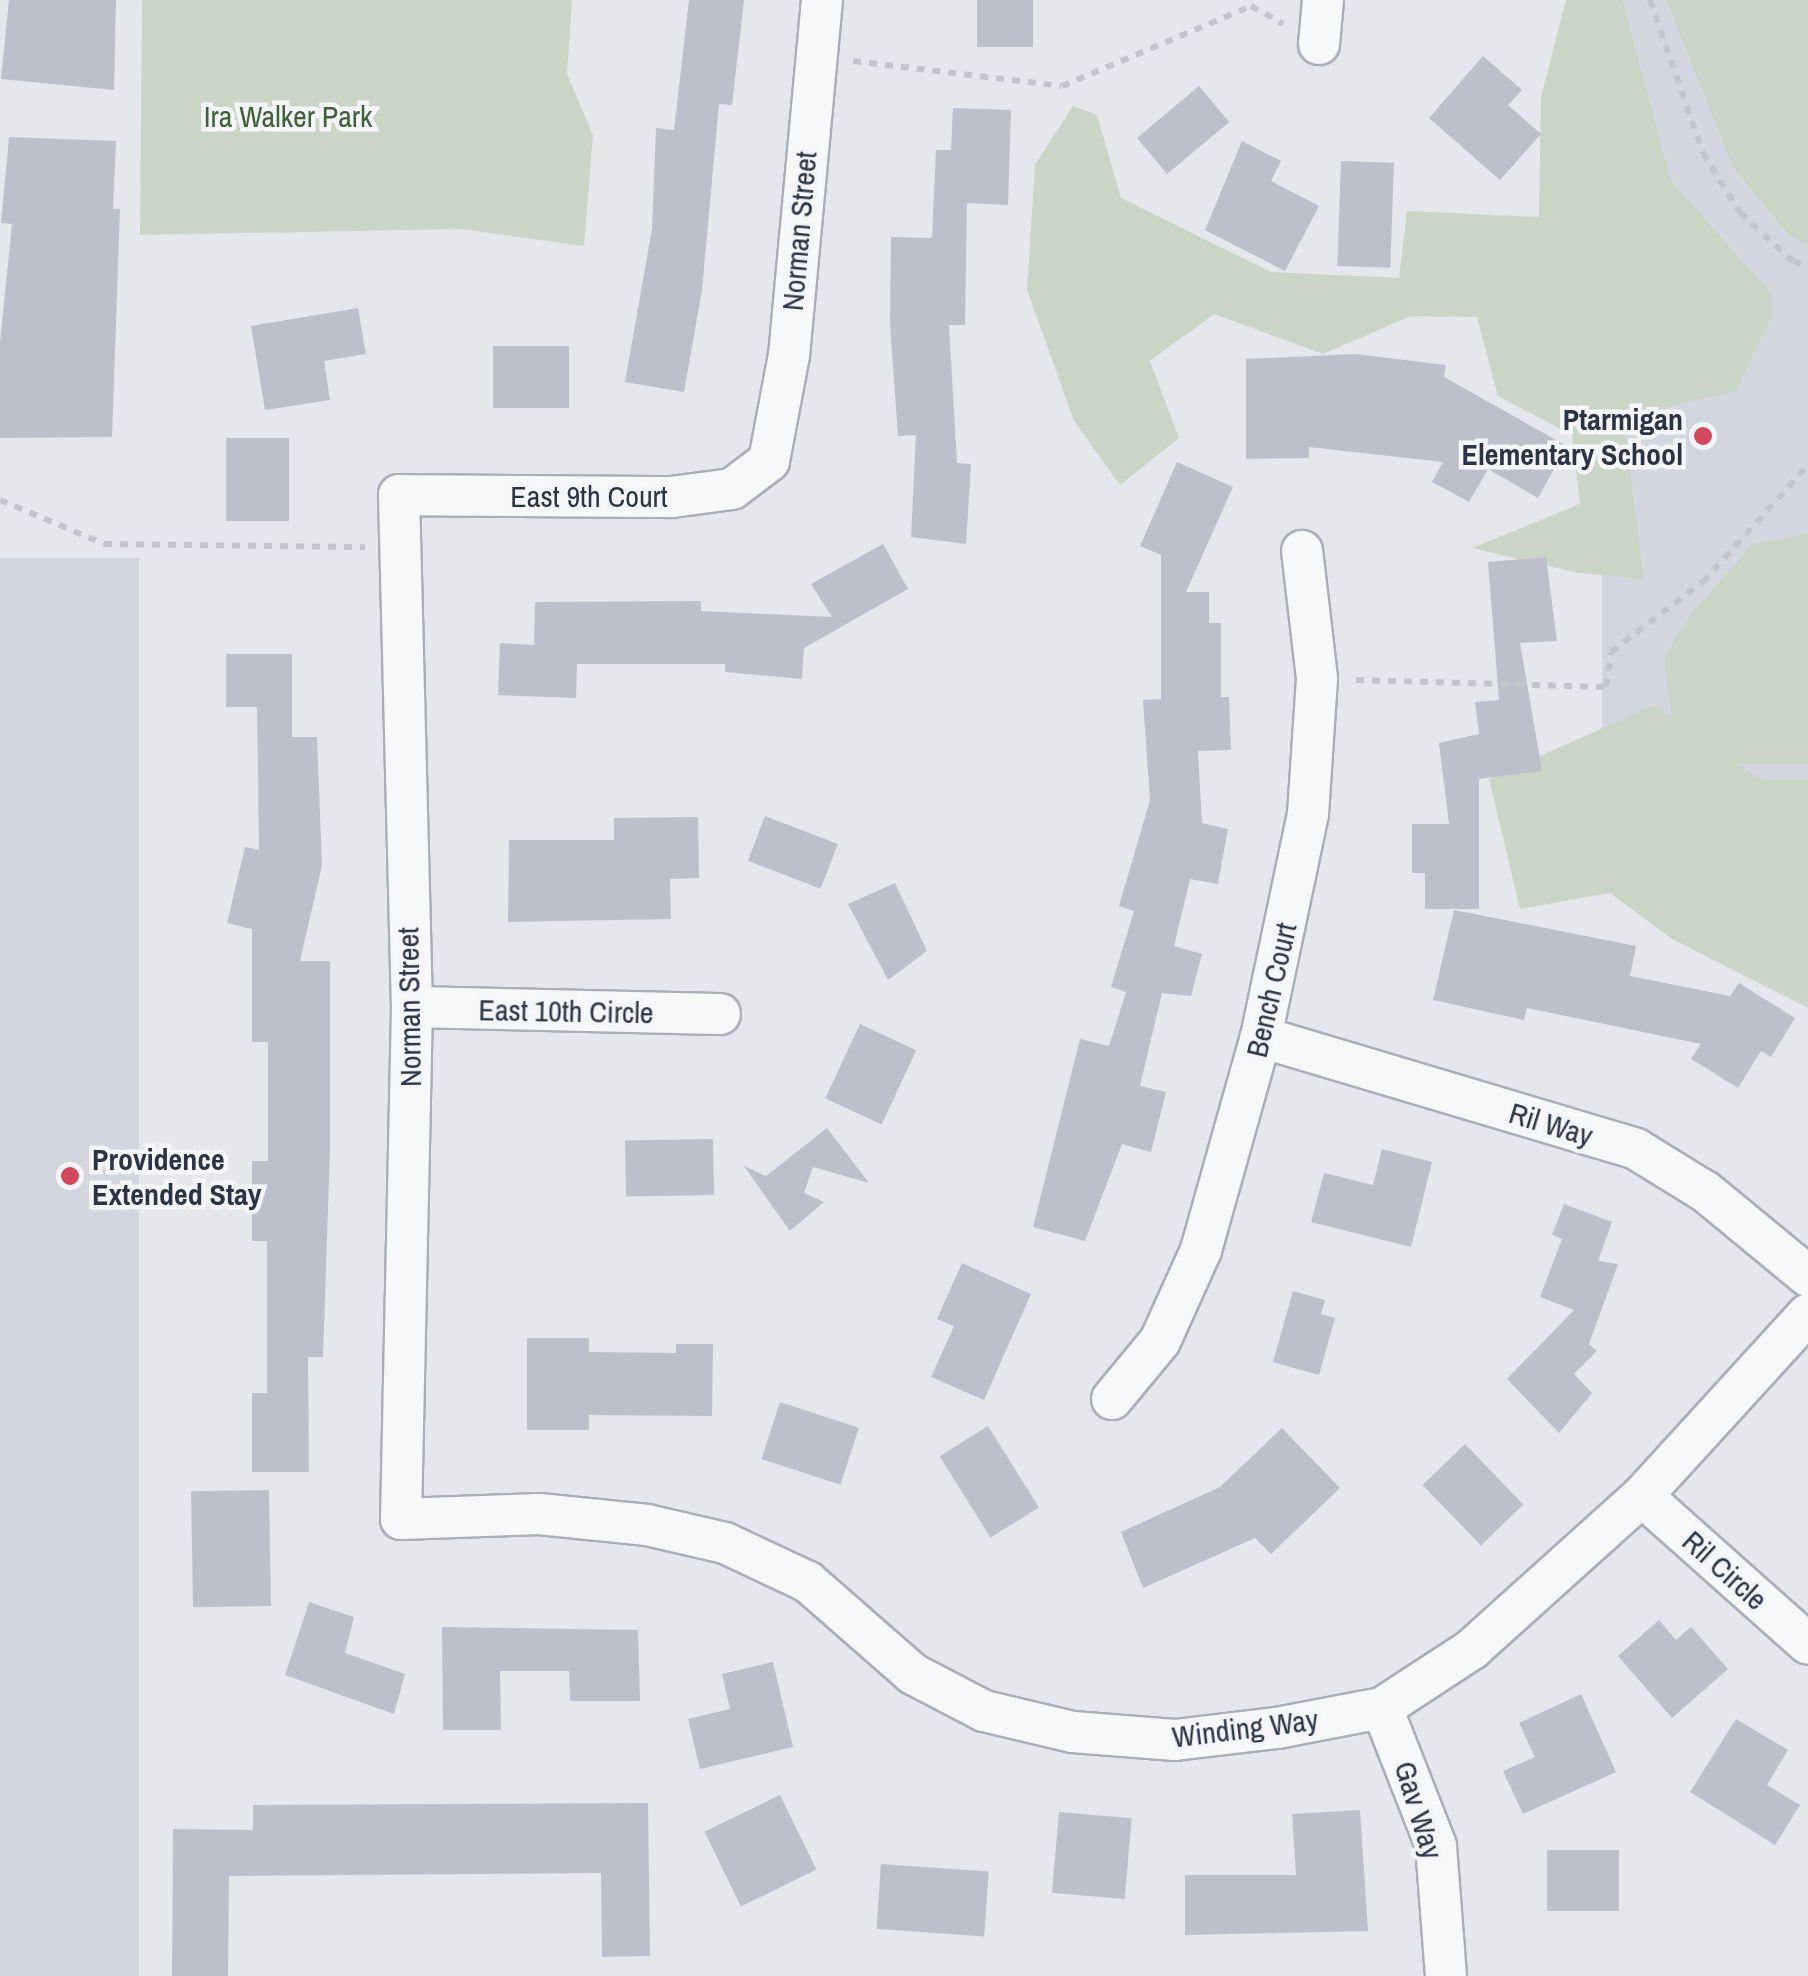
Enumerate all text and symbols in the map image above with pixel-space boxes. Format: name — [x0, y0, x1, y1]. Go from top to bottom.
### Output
park label: Ira Walker Park — [204, 98, 372, 134]
street label: Norman Street — [774, 150, 824, 312]
place label: Ptarmigan Elementary School — [1462, 401, 1683, 472]
marker: Ptarmigan Elementary School — [1692, 425, 1714, 447]
street label: East 9th Court — [510, 478, 668, 514]
street label: Bench Court — [1238, 919, 1304, 1061]
street label: Norman Street — [390, 927, 428, 1087]
street label: East 10th Circle — [478, 991, 654, 1031]
street label: Ril Way — [1505, 1094, 1597, 1154]
place label: Providence Extended Stay — [92, 1141, 262, 1212]
marker: Providence Extended Stay — [57, 1163, 83, 1189]
street label: Ril Circle — [1675, 1523, 1775, 1617]
street label: Winding Way — [1170, 1701, 1320, 1755]
street label: Gav Way — [1387, 1757, 1451, 1863]

